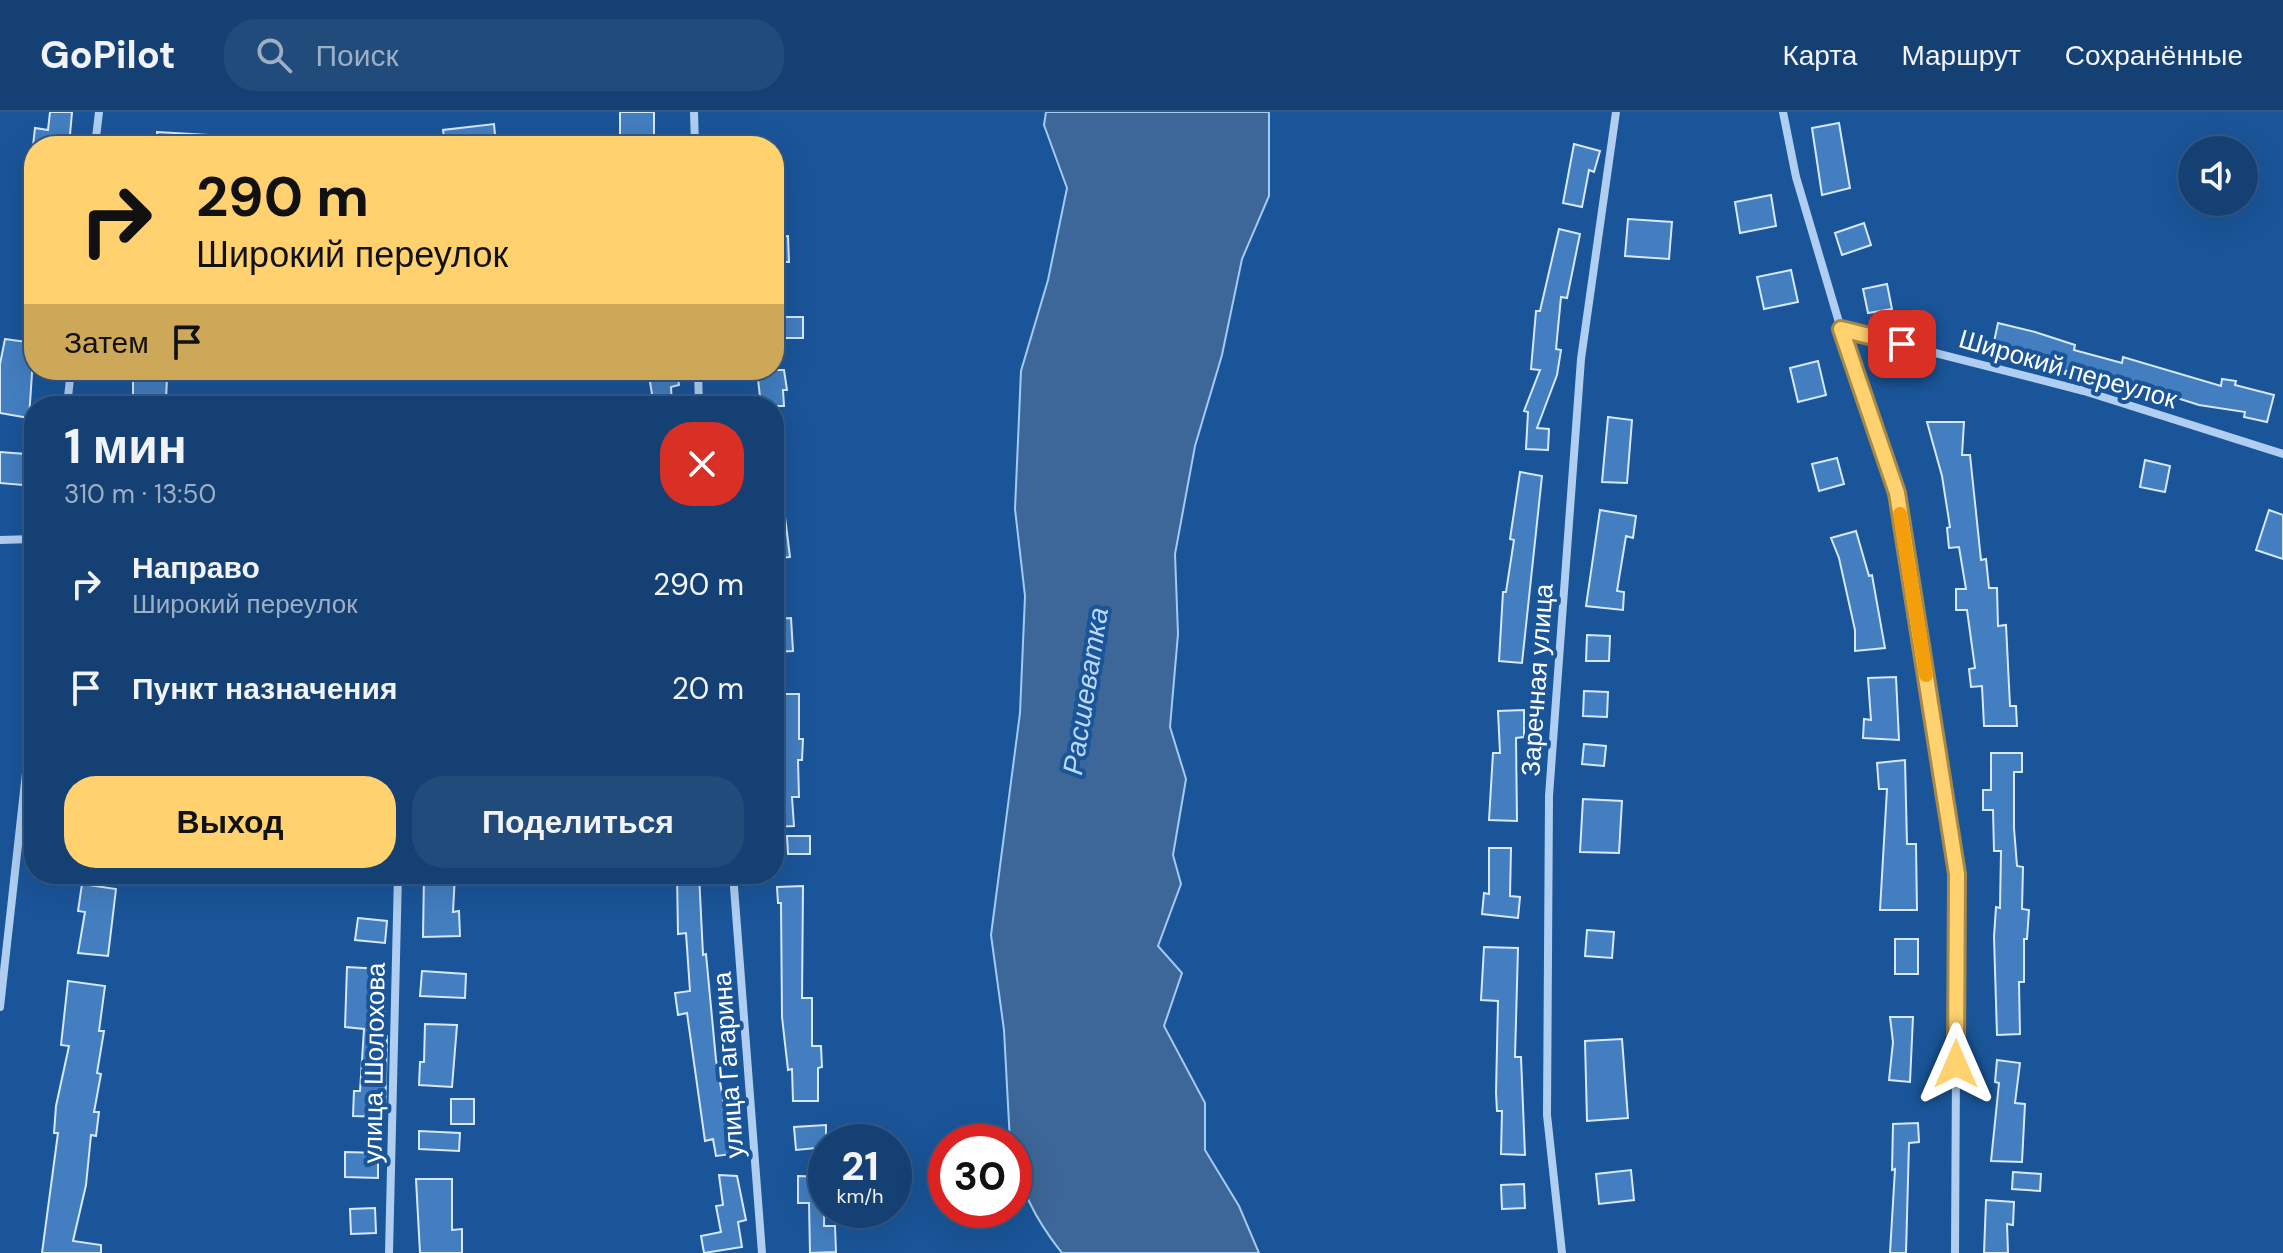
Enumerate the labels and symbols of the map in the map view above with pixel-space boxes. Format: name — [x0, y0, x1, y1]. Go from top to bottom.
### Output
pin — [1868, 310, 1936, 378]
street label: Широкий переулок — [1955, 322, 2182, 417]
street label: Заречная улица — [1513, 582, 1561, 777]
water label: Расшеватка — [1054, 605, 1117, 777]
street label: улица Шолохова — [355, 962, 393, 1164]
street label: улица Гагарина — [704, 970, 751, 1159]
position arrow — [1914, 1022, 1998, 1106]
speed limit sign: 30 — [928, 1124, 1032, 1228]

